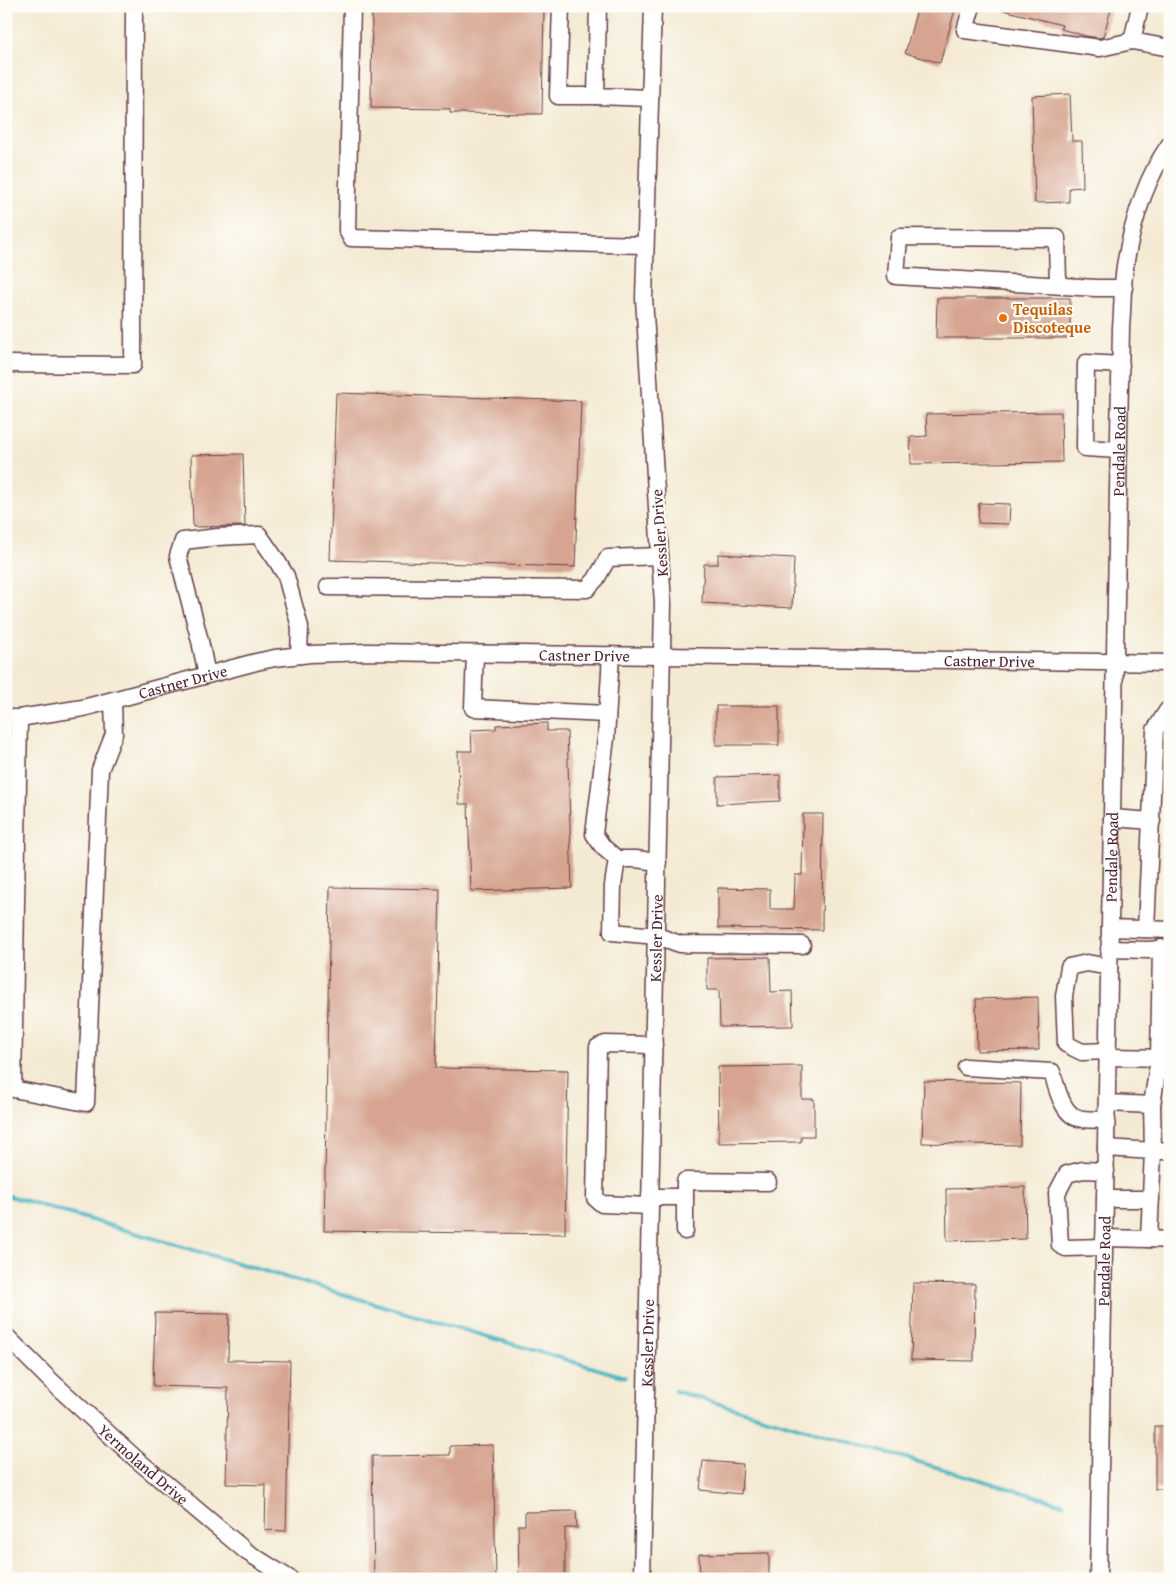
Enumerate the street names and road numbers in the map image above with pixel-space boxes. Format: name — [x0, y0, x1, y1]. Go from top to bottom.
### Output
street label: Pendale Road — [1106, 405, 1132, 497]
street label: Kessler Drive — [644, 488, 674, 578]
street label: Castner Drive — [539, 642, 630, 668]
street label: Castner Drive — [944, 648, 1035, 673]
street label: Castner Drive — [136, 658, 230, 705]
street label: Pendale Road — [1098, 811, 1124, 902]
street label: Kessler Drive — [643, 894, 669, 982]
street label: Pendale Road — [1091, 1215, 1117, 1306]
street label: Kessler Drive — [634, 1299, 660, 1387]
street label: Yermoland Drive — [93, 1418, 194, 1510]

